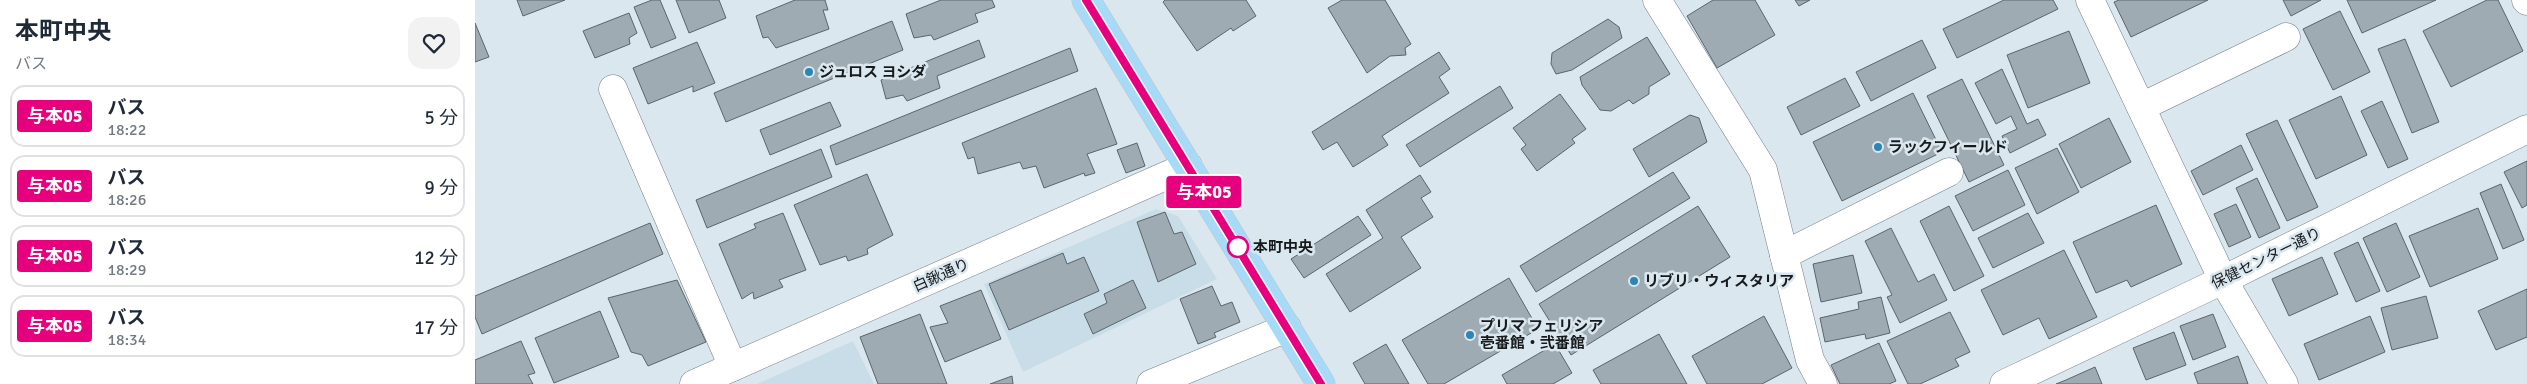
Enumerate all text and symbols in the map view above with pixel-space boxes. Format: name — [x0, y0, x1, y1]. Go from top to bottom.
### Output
text: 本町中央 — [15, 16, 111, 46]
button: heart — [408, 17, 460, 69]
text: バス — [15, 54, 47, 74]
place label: ジュロス ヨシダ — [819, 63, 926, 81]
marker: ジュロス ヨシダ — [803, 66, 815, 78]
text: バス — [107, 96, 145, 120]
text: 与本05 — [27, 105, 82, 127]
text: 5 分 — [425, 106, 458, 130]
text: 18:22 — [107, 120, 146, 140]
place label: ラックフィールド — [1888, 138, 2008, 156]
marker: ラックフィールド — [1872, 141, 1884, 153]
text: バス — [107, 166, 145, 190]
text: 与本05 — [27, 175, 82, 197]
text: 9 分 — [425, 176, 458, 200]
line badge: 与本05 — [1169, 176, 1239, 208]
text: 与本05 — [1176, 181, 1232, 203]
text: 18:26 — [107, 190, 146, 210]
street label: 保健センター通り — [2208, 224, 2324, 292]
text: バス — [107, 236, 145, 260]
marker: 本町中央 — [1227, 236, 1249, 258]
place label: 本町中央 — [1253, 238, 1313, 256]
text: 与本05 — [27, 245, 82, 267]
text: 12 分 — [414, 246, 458, 270]
street label: 白鍬通り — [910, 255, 972, 295]
text: 18:29 — [107, 260, 146, 280]
place label: リブリ・ウィスタリア — [1644, 272, 1794, 290]
marker: リブリ・ウィスタリア — [1628, 275, 1640, 287]
text: バス — [107, 306, 145, 330]
text: 与本05 — [27, 315, 82, 337]
text: 17 分 — [414, 316, 458, 340]
place label: プリマ フェリシア 壱番館・弐番館 — [1480, 317, 1603, 352]
marker: プリマ フェリシア 壱番館・弐番館 — [1464, 329, 1476, 341]
text: 18:34 — [107, 330, 146, 350]

